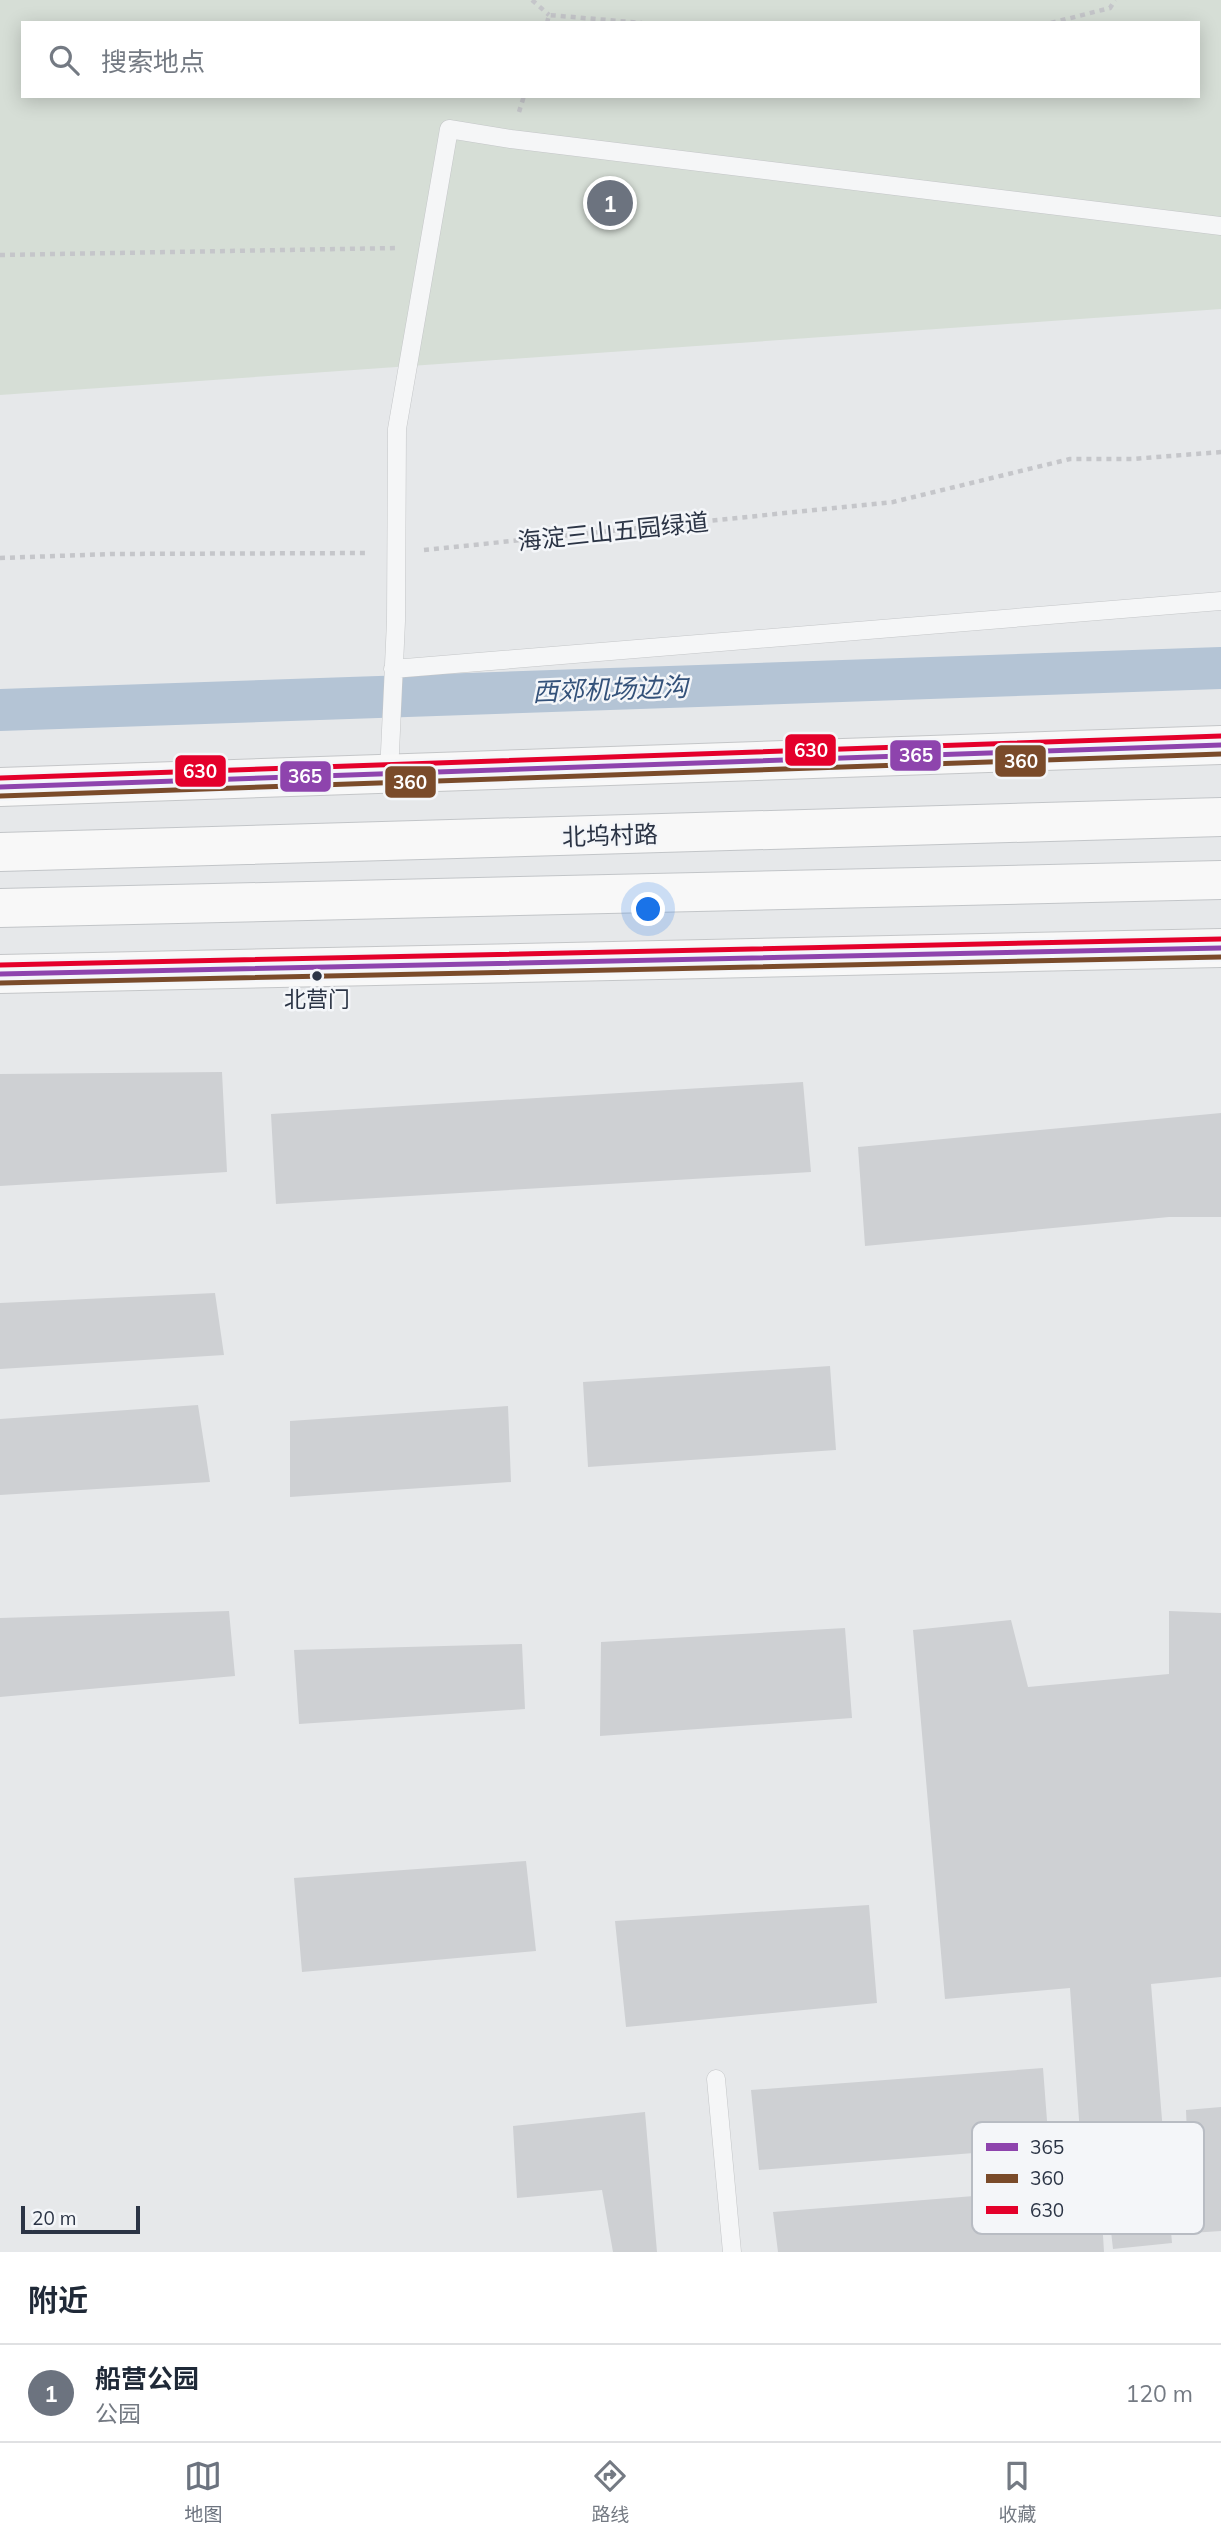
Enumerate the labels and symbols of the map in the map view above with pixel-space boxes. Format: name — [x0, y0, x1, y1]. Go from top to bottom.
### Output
pin: 1 — [587, 177, 633, 229]
street label: 海淀三山五园绿道 — [516, 506, 710, 556]
water label: 西郊机场边沟 — [531, 670, 692, 708]
line badge: 630 — [784, 733, 837, 767]
text: 630 — [794, 738, 828, 762]
line badge: 365 — [889, 739, 942, 772]
text: 365 — [899, 743, 933, 767]
line badge: 360 — [994, 744, 1047, 778]
text: 360 — [1004, 749, 1038, 773]
line badge: 630 — [174, 754, 227, 788]
text: 630 — [183, 759, 217, 783]
line badge: 365 — [279, 760, 332, 793]
text: 365 — [288, 764, 322, 788]
line badge: 360 — [384, 765, 437, 799]
text: 360 — [393, 770, 427, 794]
street label: 北坞村路 — [562, 818, 658, 852]
your location — [631, 892, 665, 926]
marker: 北营门 — [310, 969, 324, 983]
place label: 北营门 — [284, 985, 350, 1013]
legend — [972, 2122, 1204, 2234]
text: 365 — [1030, 2135, 1064, 2159]
text: 360 — [1030, 2166, 1064, 2190]
text: 630 — [1030, 2198, 1064, 2222]
scale bar — [21, 2203, 140, 2235]

